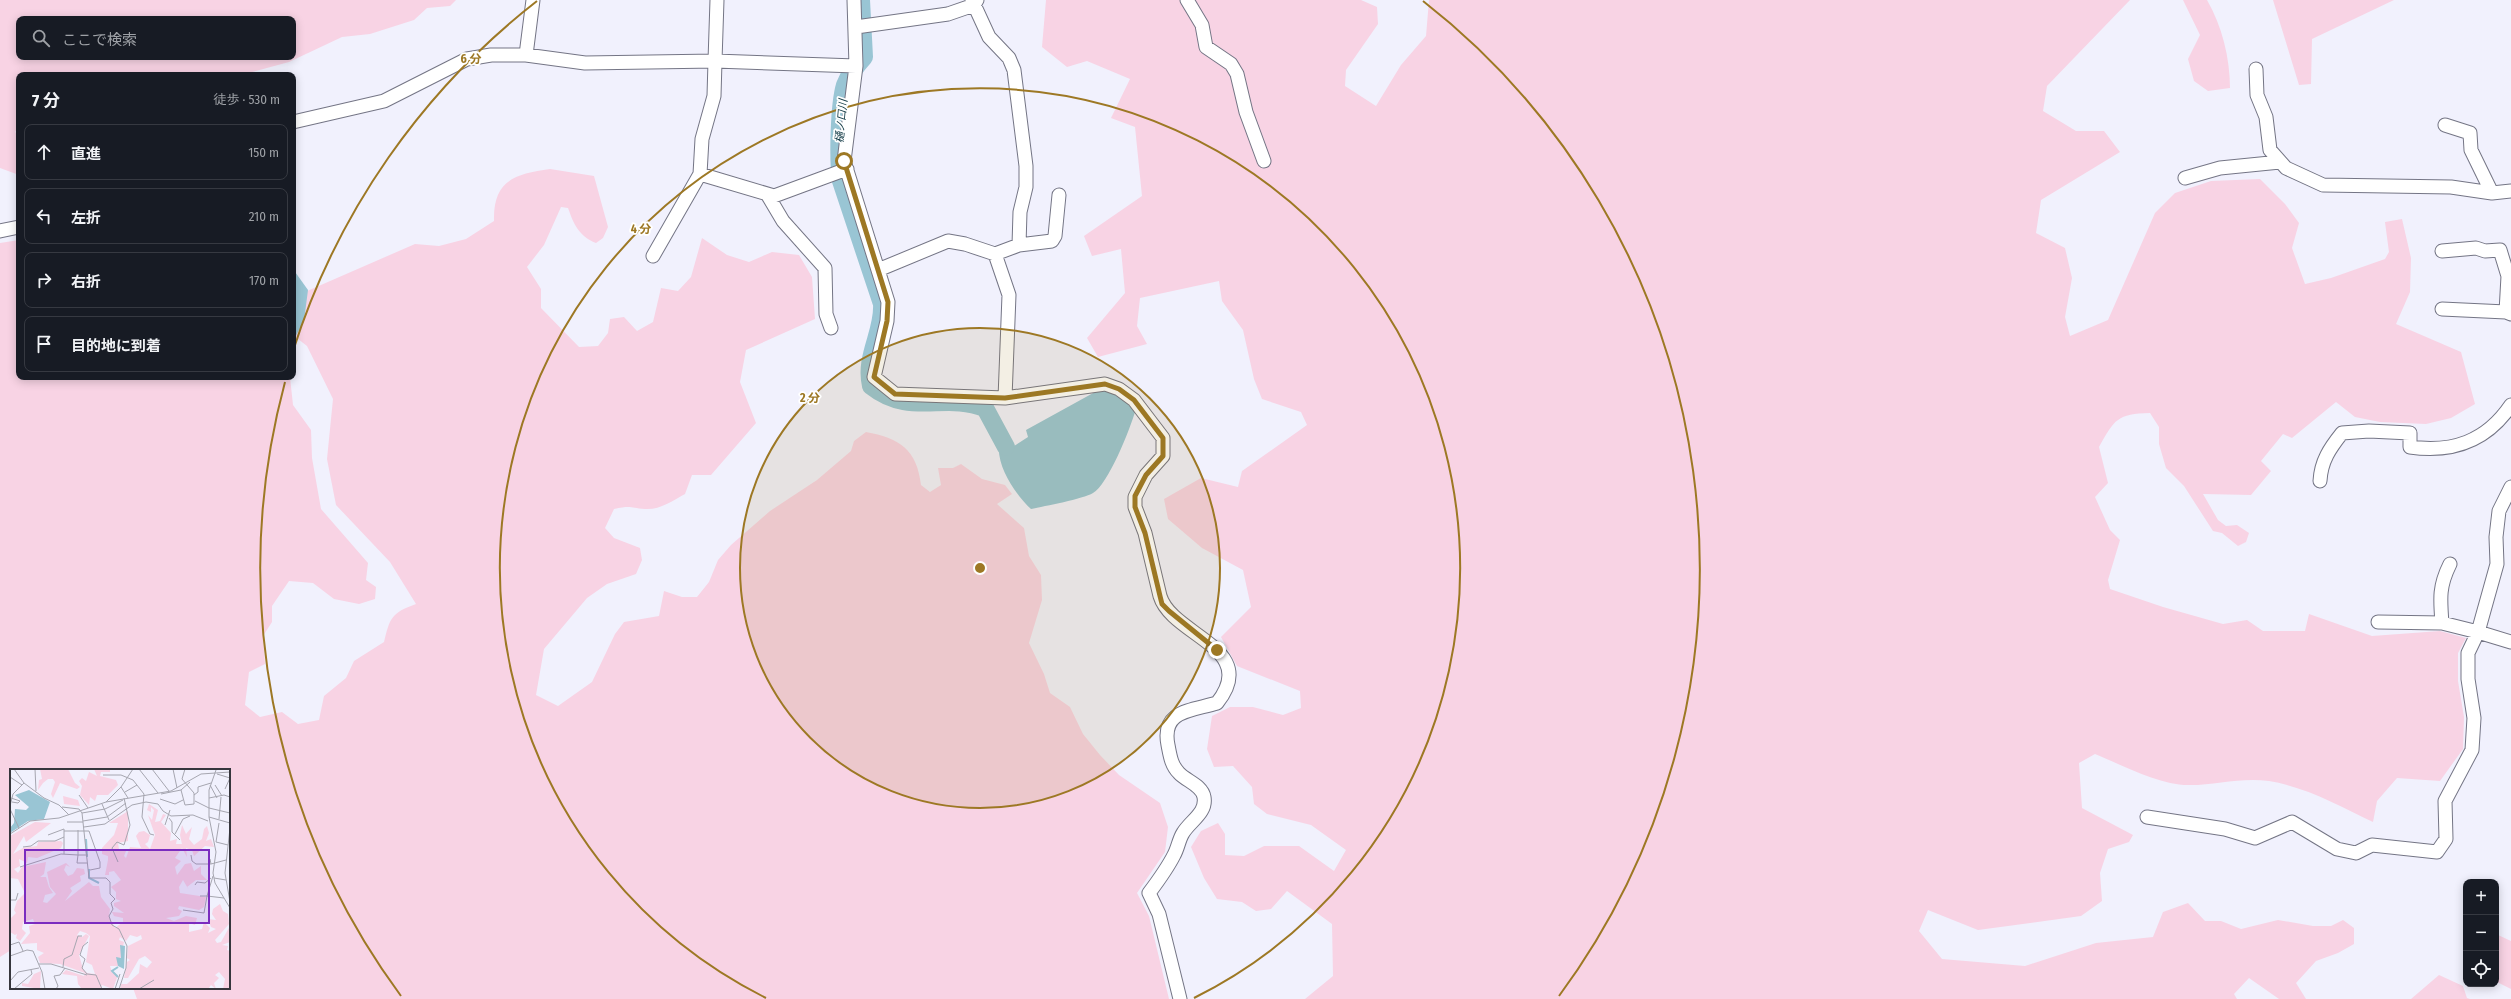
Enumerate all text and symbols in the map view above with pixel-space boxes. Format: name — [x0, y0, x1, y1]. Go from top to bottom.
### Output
search box — [16, 16, 296, 60]
icon: search — [30, 27, 52, 49]
text: ここで検索 — [62, 31, 137, 49]
text: 6 分 — [461, 52, 481, 66]
text: 7 分 — [32, 90, 60, 111]
text: 徒歩 · 530 m — [214, 92, 280, 107]
water label: 樋ノ口川 — [833, 98, 850, 144]
icon: ahead — [33, 141, 55, 163]
text: 直進 — [71, 145, 101, 163]
text: 150 m — [248, 145, 279, 160]
route start — [835, 152, 853, 170]
icon: left — [33, 205, 55, 227]
text: 左折 — [71, 209, 101, 227]
text: 210 m — [249, 209, 279, 224]
text: 4 分 — [631, 222, 651, 236]
icon: right — [33, 269, 55, 291]
text: 右折 — [71, 273, 101, 291]
text: 170 m — [249, 273, 279, 288]
icon: arrive — [33, 333, 55, 355]
text: 目的地に到着 — [71, 337, 161, 355]
text: 2 分 — [799, 391, 820, 405]
centre of rings — [973, 561, 987, 575]
route end — [1208, 641, 1226, 659]
inset map — [10, 769, 230, 989]
map controls — [2463, 879, 2499, 987]
button: + — [2463, 879, 2499, 915]
button: − — [2463, 915, 2499, 951]
button: locate — [2463, 951, 2499, 987]

